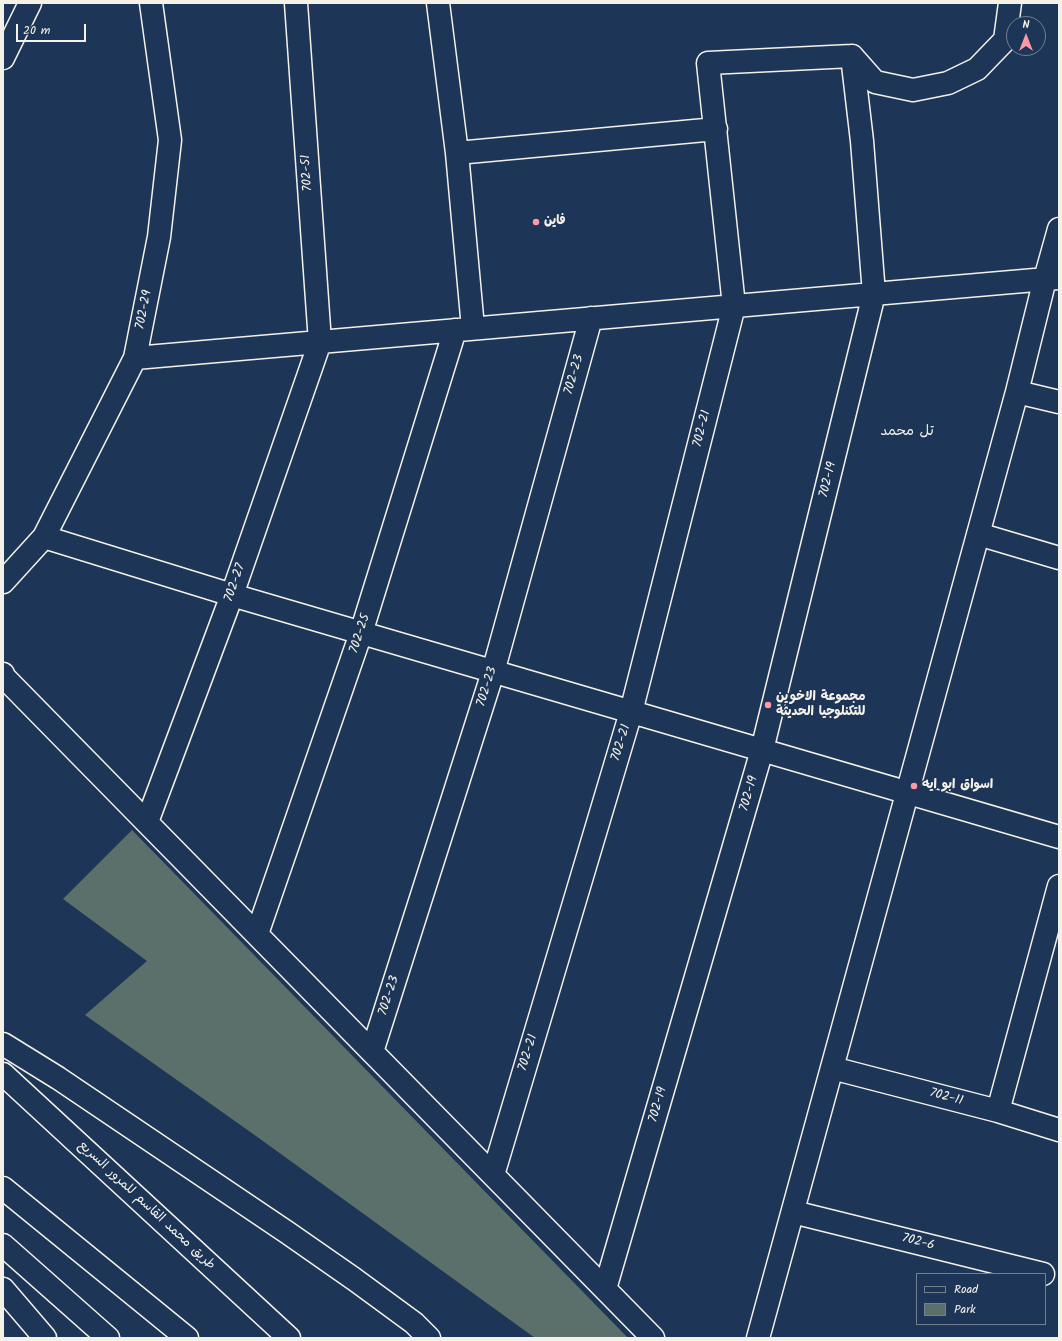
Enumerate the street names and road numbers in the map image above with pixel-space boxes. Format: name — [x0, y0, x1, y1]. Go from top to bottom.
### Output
street label: 702-51 — [299, 154, 317, 192]
street label: 702-29 — [134, 289, 156, 331]
street label: 702-23 — [562, 353, 588, 397]
street label: 702-21 — [691, 409, 715, 449]
street label: 702-19 — [817, 460, 841, 500]
street label: 702-27 — [222, 562, 250, 604]
street label: 702-25 — [347, 612, 375, 656]
street label: 702-23 — [475, 665, 501, 709]
street label: 702-21 — [609, 723, 635, 763]
street label: 702-19 — [737, 774, 763, 814]
street label: 702-23 — [376, 974, 404, 1018]
street label: 702-21 — [516, 1033, 542, 1073]
street label: 702-19 — [646, 1085, 672, 1125]
street label: 702-11 — [927, 1086, 965, 1110]
street label: طريق محمد القاسم للمرور السريع — [74, 1138, 218, 1274]
street label: 702-6 — [900, 1231, 936, 1255]

